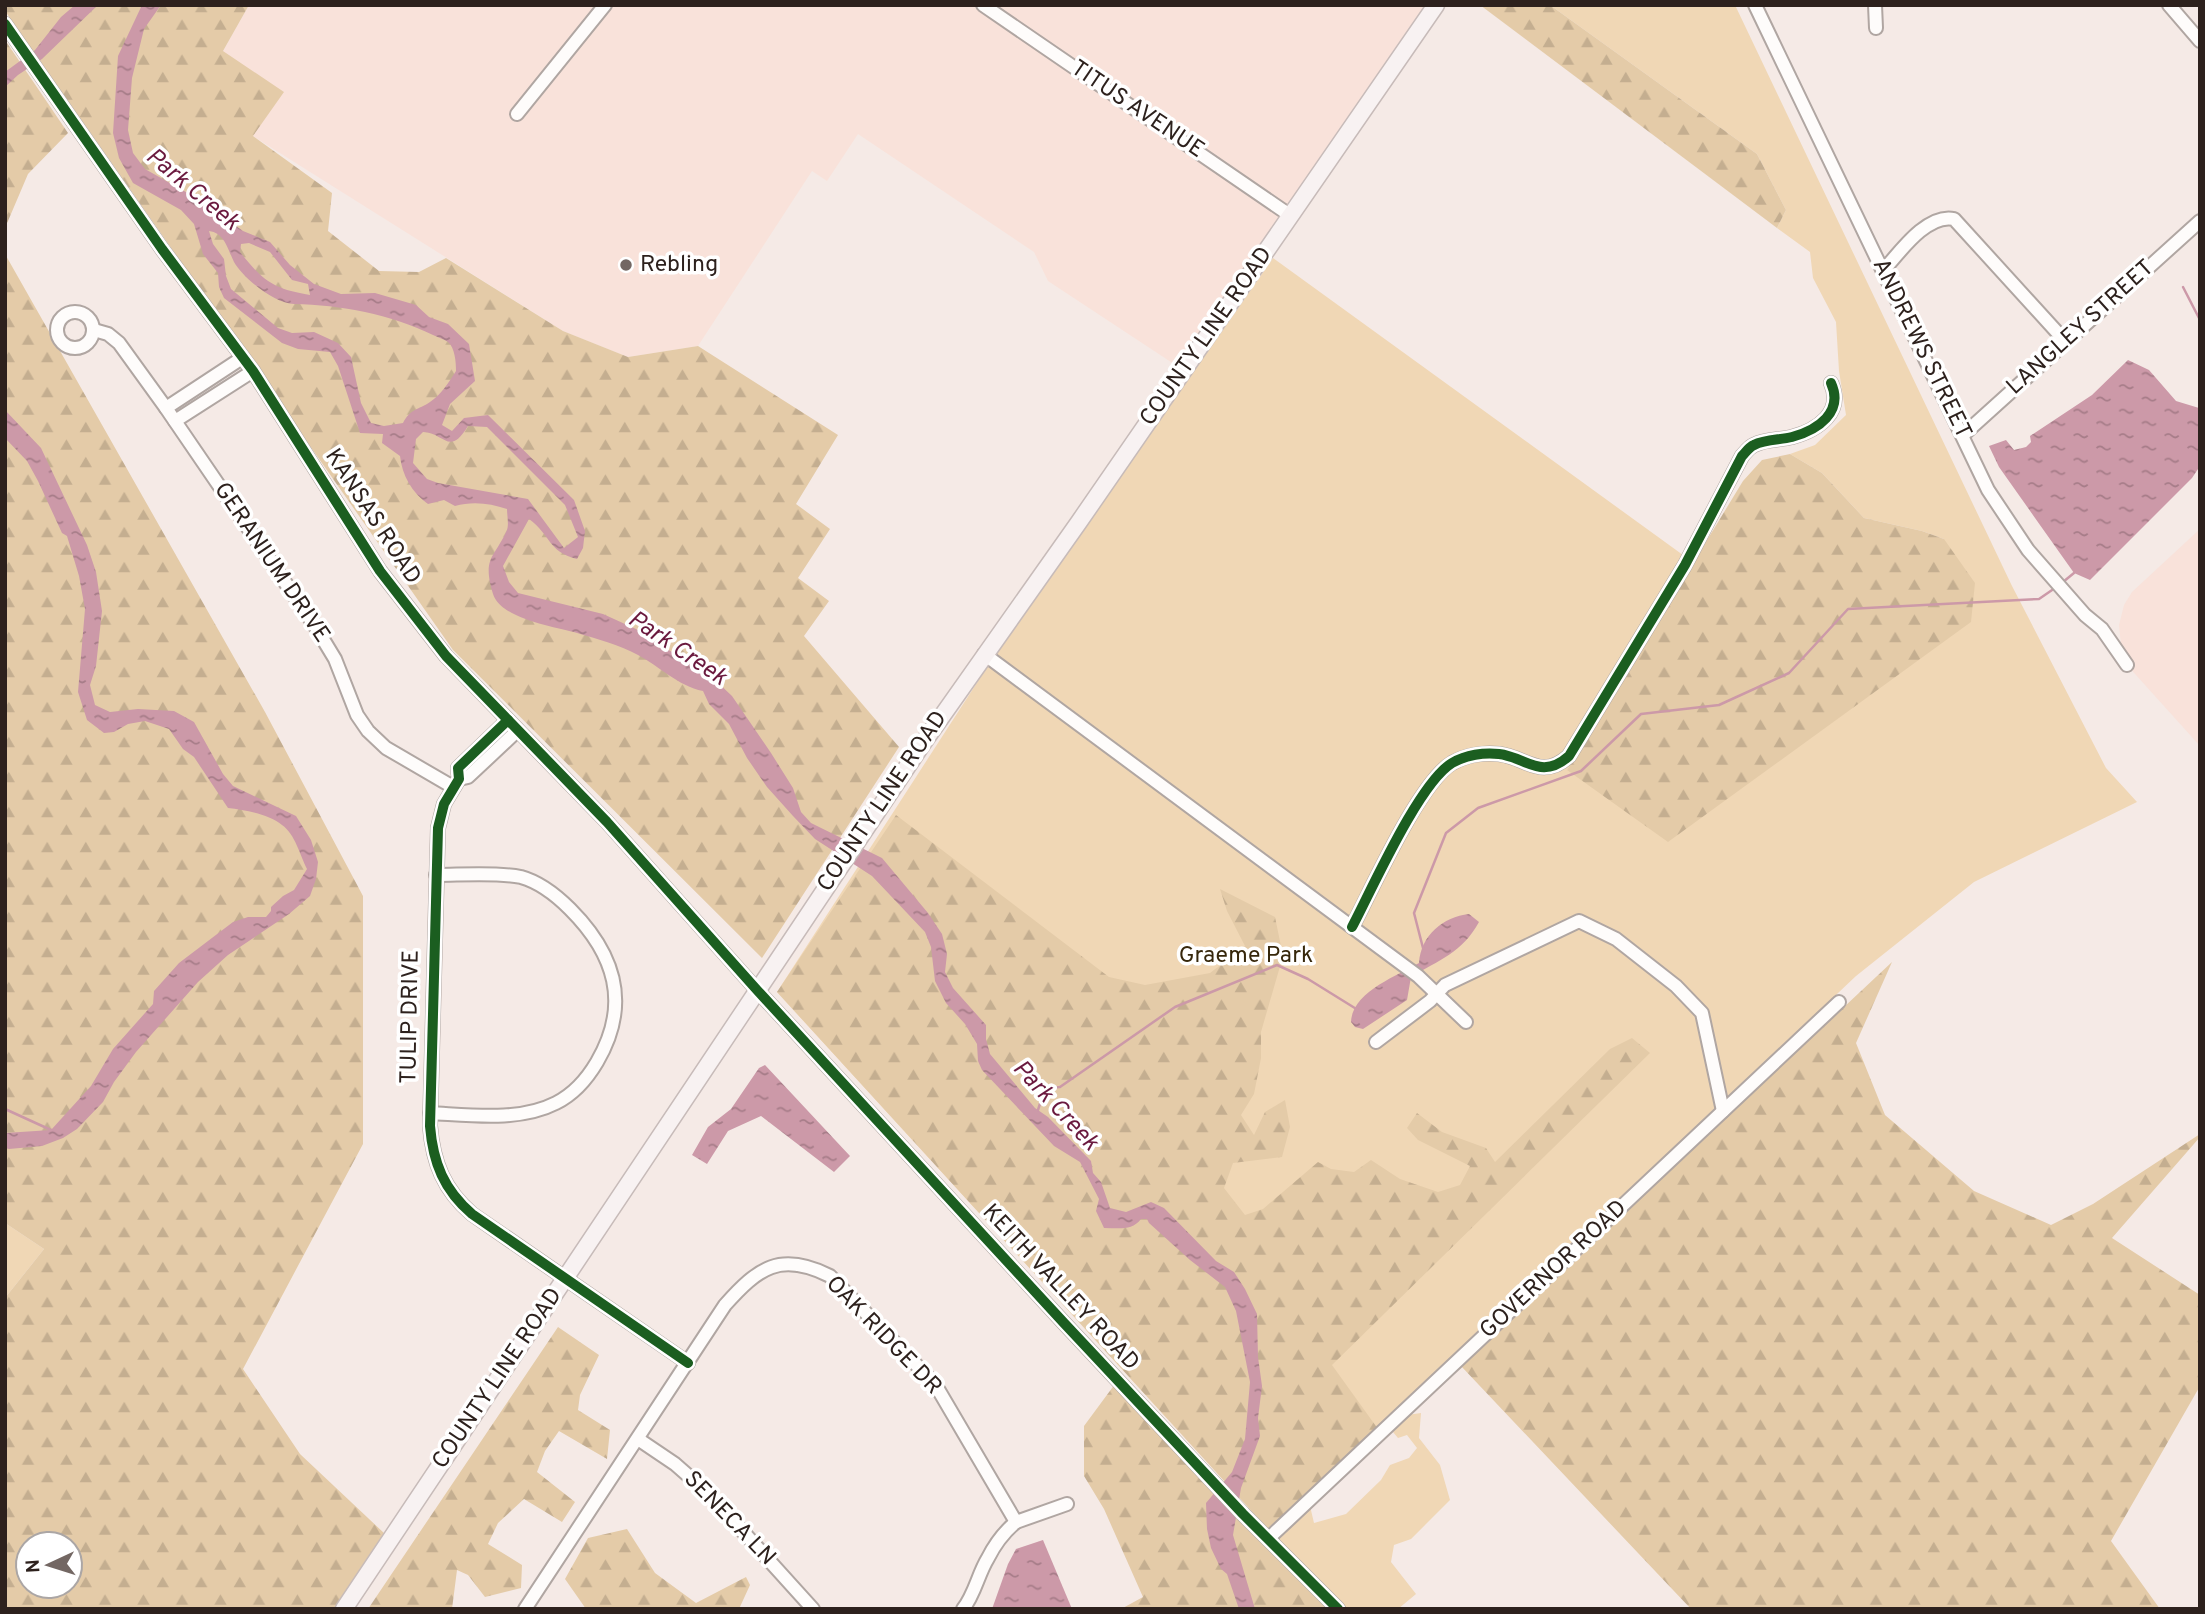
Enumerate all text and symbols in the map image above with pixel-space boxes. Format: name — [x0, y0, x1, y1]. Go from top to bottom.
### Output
street label: TITUS AVENUE — [1065, 55, 1209, 165]
water label: Park Creek — [139, 142, 246, 238]
street label: COUNTY LINE ROAD — [1134, 242, 1280, 432]
place label: Rebling — [640, 251, 718, 280]
street label: ANDREWS STREET — [1865, 254, 1977, 444]
street label: LANGLEY STREET — [2001, 254, 2161, 402]
marker: Rebling — [618, 257, 634, 273]
street label: KANSAS ROAD — [317, 444, 427, 590]
street label: GERANIUM DRIVE — [207, 477, 335, 649]
water label: Park Creek — [622, 605, 733, 694]
street label: COUNTY LINE ROAD — [812, 706, 954, 898]
park label: Graeme Park — [1179, 942, 1313, 971]
street label: TULIP DRIVE — [395, 950, 427, 1084]
water label: Park Creek — [1005, 1054, 1105, 1158]
street label: GOVERNOR ROAD — [1474, 1194, 1634, 1346]
street label: KEITH VALLEY ROAD — [975, 1199, 1145, 1377]
street label: OAK RIDGE DR — [819, 1270, 947, 1402]
street label: COUNTY LINE ROAD — [427, 1283, 569, 1475]
street label: SENECA LN — [677, 1466, 781, 1572]
north arrow — [14, 1530, 84, 1600]
text: N — [22, 1558, 46, 1574]

